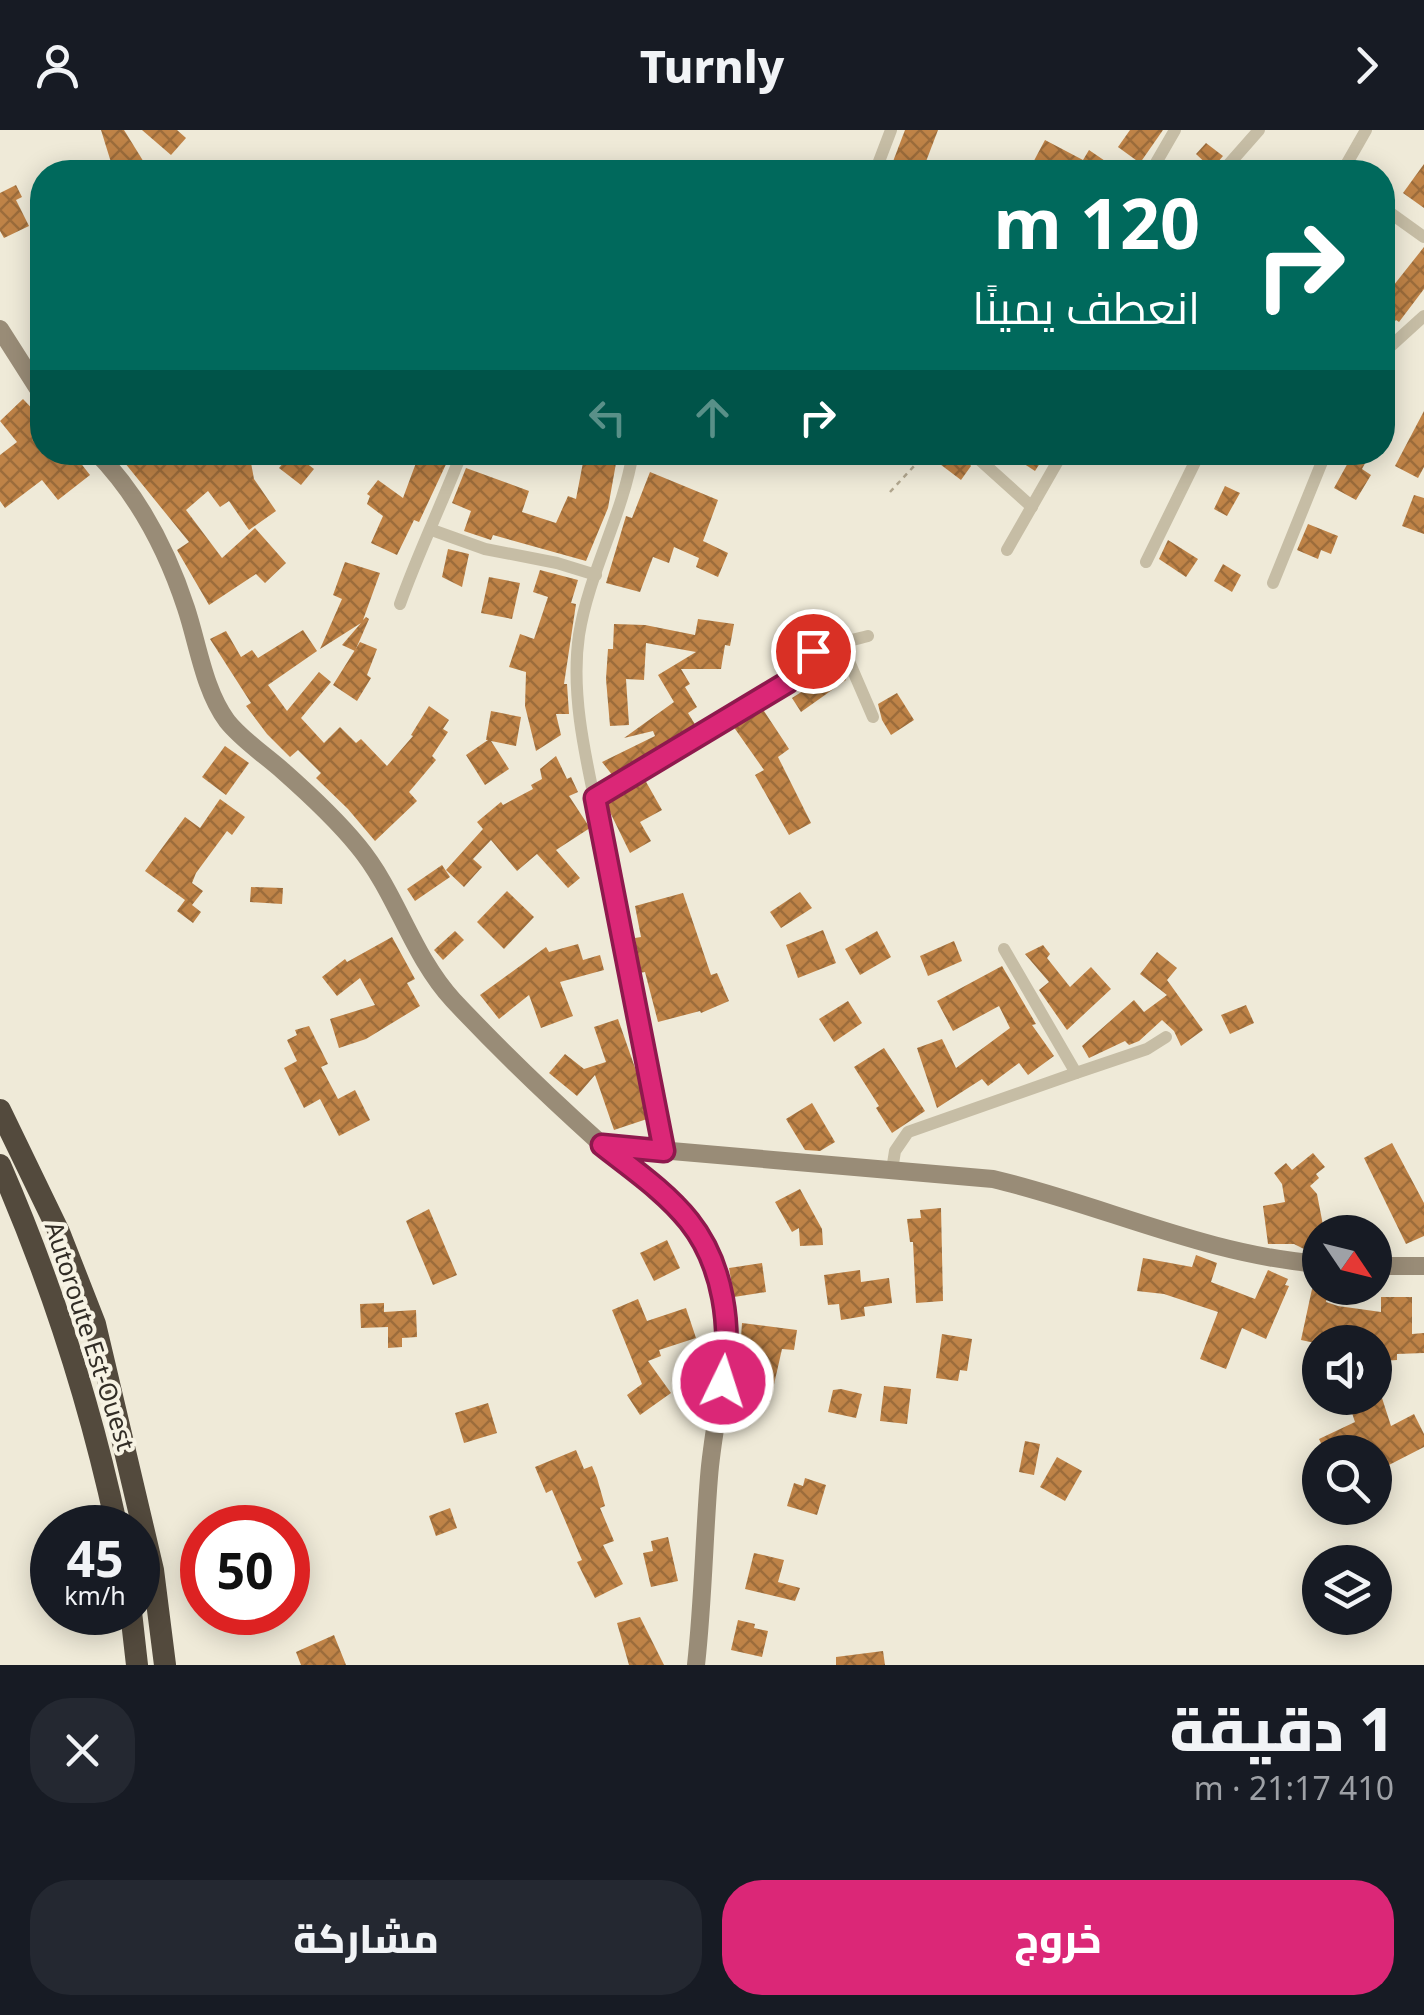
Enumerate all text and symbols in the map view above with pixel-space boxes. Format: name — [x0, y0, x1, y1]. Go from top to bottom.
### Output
text: Turnly — [640, 35, 784, 96]
icon: person — [30, 38, 85, 93]
icon: forward — [1339, 38, 1394, 93]
text: 120 m — [993, 174, 1200, 270]
icon: right — [1235, 200, 1365, 330]
text: انعطف يمينًا — [972, 276, 1200, 337]
icon: left — [580, 390, 635, 445]
icon: ahead — [685, 390, 740, 445]
icon: right — [790, 390, 845, 445]
pin — [771, 609, 856, 694]
icon: arrive — [786, 624, 841, 679]
north arrow — [1302, 1215, 1392, 1305]
map controls — [1302, 1215, 1392, 1635]
street label: Autoroute Est-Ouest — [38, 1217, 144, 1454]
button: sound — [1302, 1325, 1392, 1415]
position arrow — [671, 1330, 775, 1434]
button: search — [1302, 1435, 1392, 1525]
speed limit sign: 50 — [180, 1505, 310, 1635]
text: 45 — [66, 1524, 124, 1592]
button: layers — [1302, 1545, 1392, 1635]
text: km/h — [64, 1578, 126, 1612]
text: 1 دقيقة — [1169, 1687, 1394, 1769]
button: close — [30, 1698, 135, 1803]
text: 410 m · 21:17 — [1194, 1766, 1394, 1809]
button: مشاركة — [30, 1880, 702, 1995]
button: خروج — [722, 1880, 1394, 1995]

